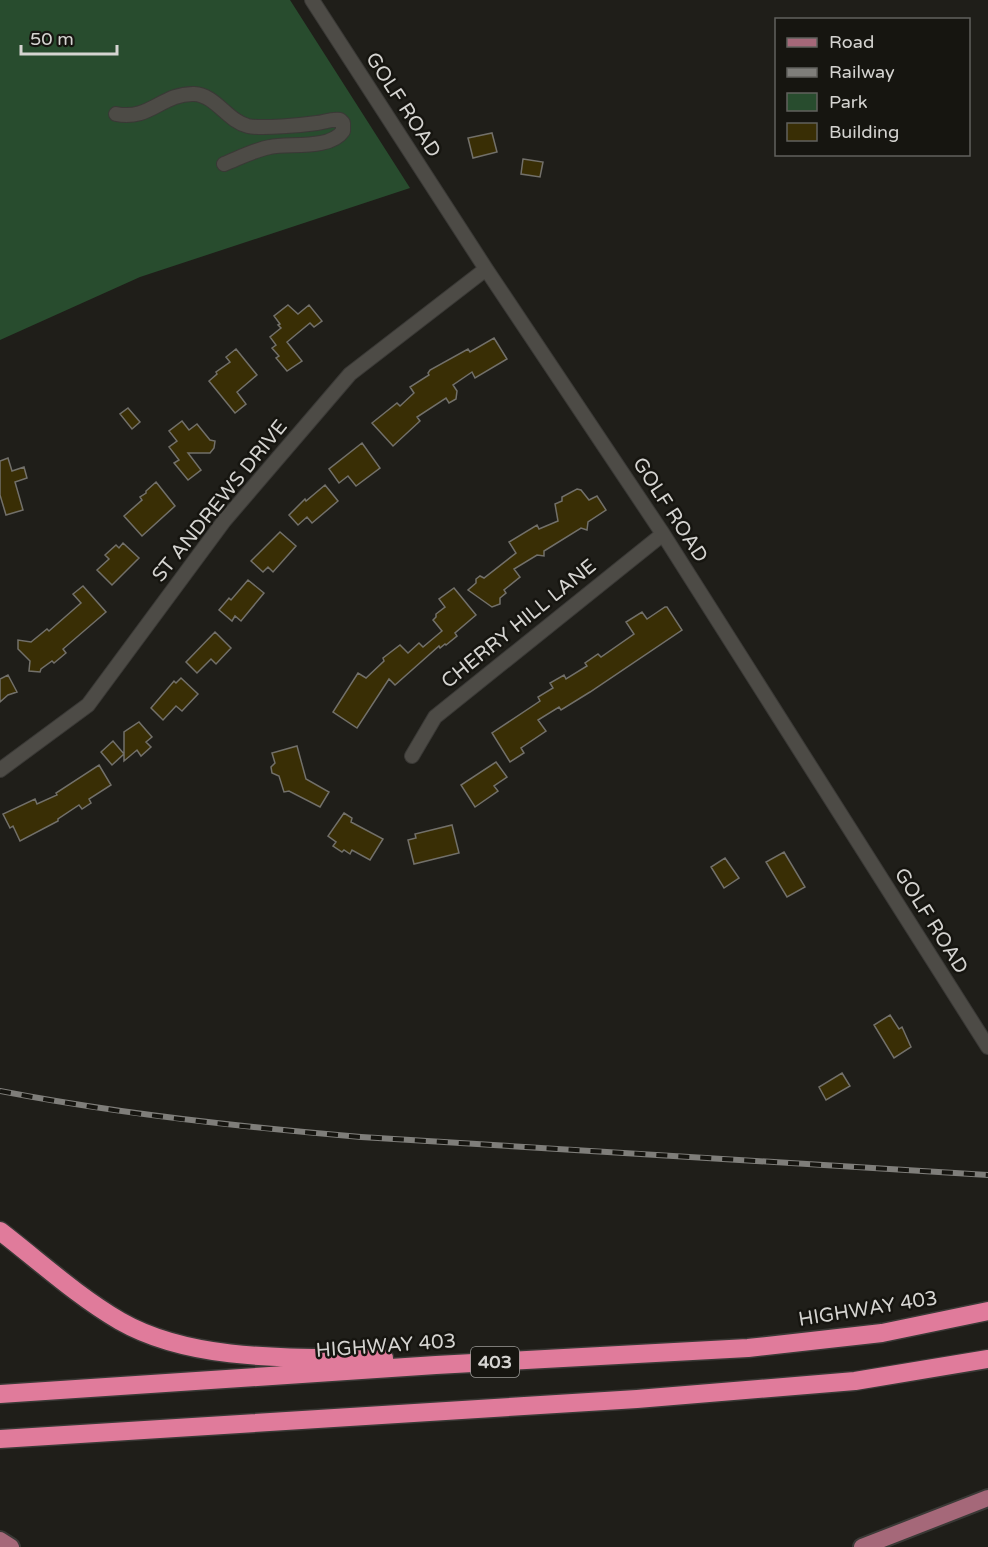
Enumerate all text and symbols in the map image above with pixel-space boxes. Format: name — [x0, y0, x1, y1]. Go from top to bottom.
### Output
scale bar — [21, 18, 117, 56]
legend — [775, 18, 970, 156]
text: 50 m — [30, 28, 74, 50]
text: Road — [829, 31, 874, 53]
street label: GOLF ROAD — [360, 48, 446, 162]
text: Railway — [829, 61, 895, 83]
text: Park — [829, 91, 868, 113]
text: Building — [829, 121, 899, 143]
street label: ST ANDREWS DRIVE — [147, 415, 293, 587]
street label: GOLF ROAD — [627, 453, 713, 567]
street label: CHERRY HILL LANE — [437, 554, 601, 694]
street label: GOLF ROAD — [889, 864, 973, 978]
street label: HIGHWAY 403 — [797, 1286, 939, 1332]
street label: HIGHWAY 403 — [315, 1329, 457, 1363]
road number: 403 — [471, 1347, 519, 1377]

